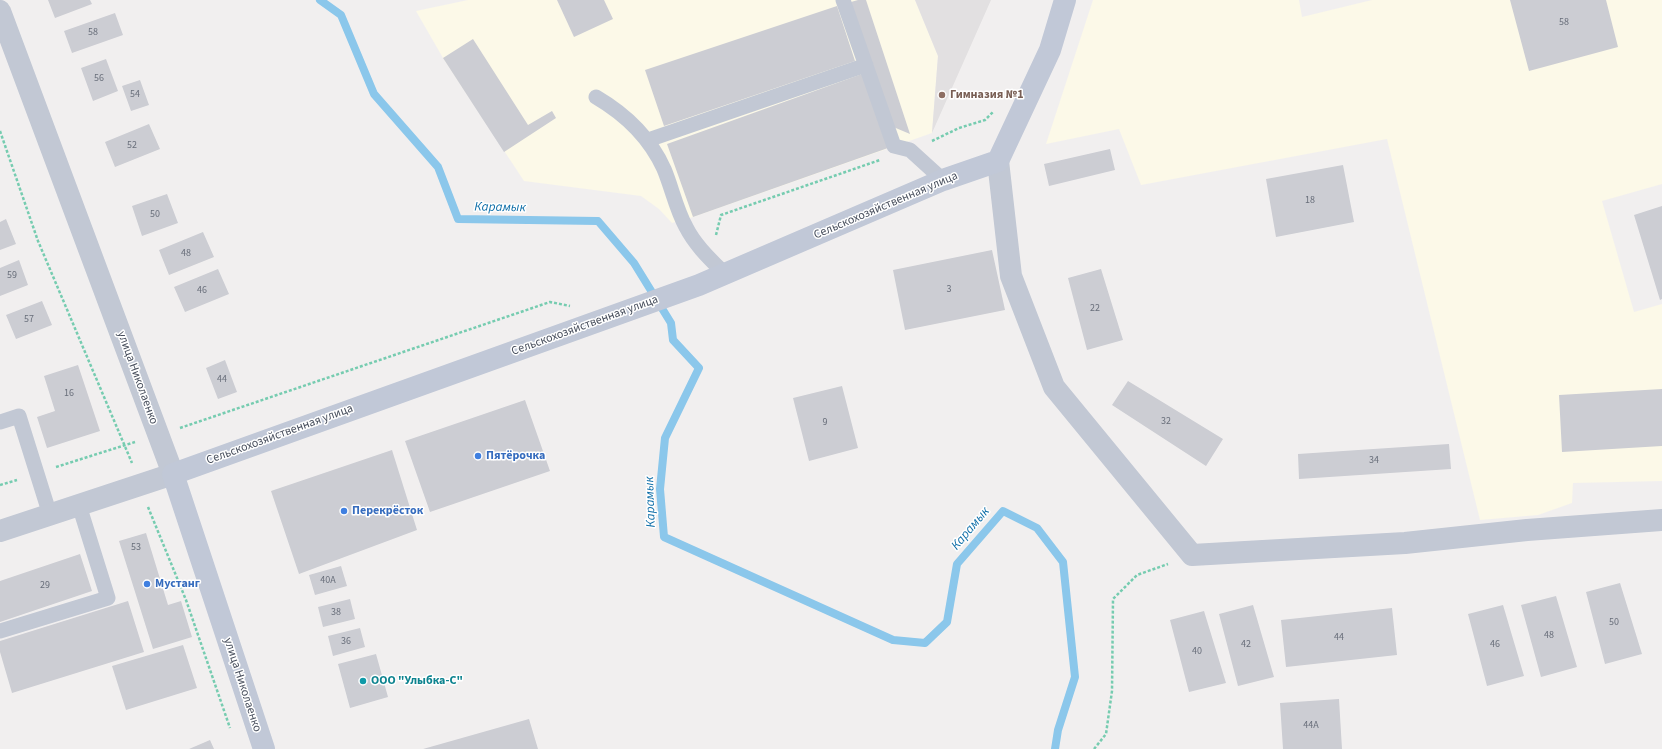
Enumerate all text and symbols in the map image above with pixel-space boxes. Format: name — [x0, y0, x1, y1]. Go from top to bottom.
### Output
house number: 58 — [1559, 17, 1569, 29]
house number: 58 — [88, 27, 98, 39]
house number: 56 — [94, 73, 104, 85]
place label: Гимназия №1 — [950, 88, 1024, 102]
house number: 54 — [130, 89, 140, 101]
marker: Гимназия №1 — [937, 90, 947, 100]
house number: 52 — [127, 140, 137, 152]
street label: Сельскохозяйственная улица — [812, 169, 960, 243]
house number: 18 — [1305, 195, 1315, 207]
water label: Карамык — [474, 200, 526, 216]
house number: 50 — [150, 209, 160, 221]
house number: 48 — [181, 248, 191, 260]
house number: 59 — [7, 270, 17, 282]
house number: 3 — [947, 284, 951, 296]
house number: 46 — [197, 285, 207, 297]
street label: Сельскохозяйственная улица — [510, 293, 660, 359]
house number: 22 — [1090, 303, 1100, 315]
house number: 57 — [24, 314, 34, 326]
street label: улица Николаенко — [113, 329, 161, 427]
house number: 44 — [217, 374, 227, 386]
house number: 16 — [64, 388, 74, 400]
street label: Сельскохозяйственная улица — [205, 402, 355, 468]
house number: 32 — [1161, 416, 1171, 428]
house number: 9 — [823, 417, 827, 429]
place label: Пятёрочка — [486, 449, 545, 463]
marker: Пятёрочка — [473, 451, 483, 461]
house number: 34 — [1369, 455, 1379, 467]
water label: Карамык — [642, 476, 660, 528]
place label: Перекрёсток — [352, 504, 423, 518]
water label: Карамык — [949, 504, 993, 554]
marker: Перекрёсток — [339, 506, 349, 516]
house number: 53 — [131, 542, 141, 554]
house number: 40А — [320, 575, 336, 587]
place label: Мустанг — [155, 577, 200, 591]
marker: Мустанг — [142, 579, 152, 589]
house number: 29 — [40, 580, 50, 592]
house number: 38 — [331, 607, 341, 619]
house number: 50 — [1609, 617, 1619, 629]
house number: 48 — [1544, 630, 1554, 642]
house number: 44 — [1334, 632, 1344, 644]
street label: улица Николаенко — [220, 636, 264, 734]
house number: 36 — [341, 636, 351, 648]
house number: 42 — [1241, 639, 1251, 651]
house number: 46 — [1490, 639, 1500, 651]
house number: 40 — [1192, 646, 1202, 658]
place label: ООО "Улыбка-С" — [371, 674, 463, 688]
marker: ООО "Улыбка-С" — [358, 676, 368, 686]
house number: 44А — [1303, 720, 1319, 732]

